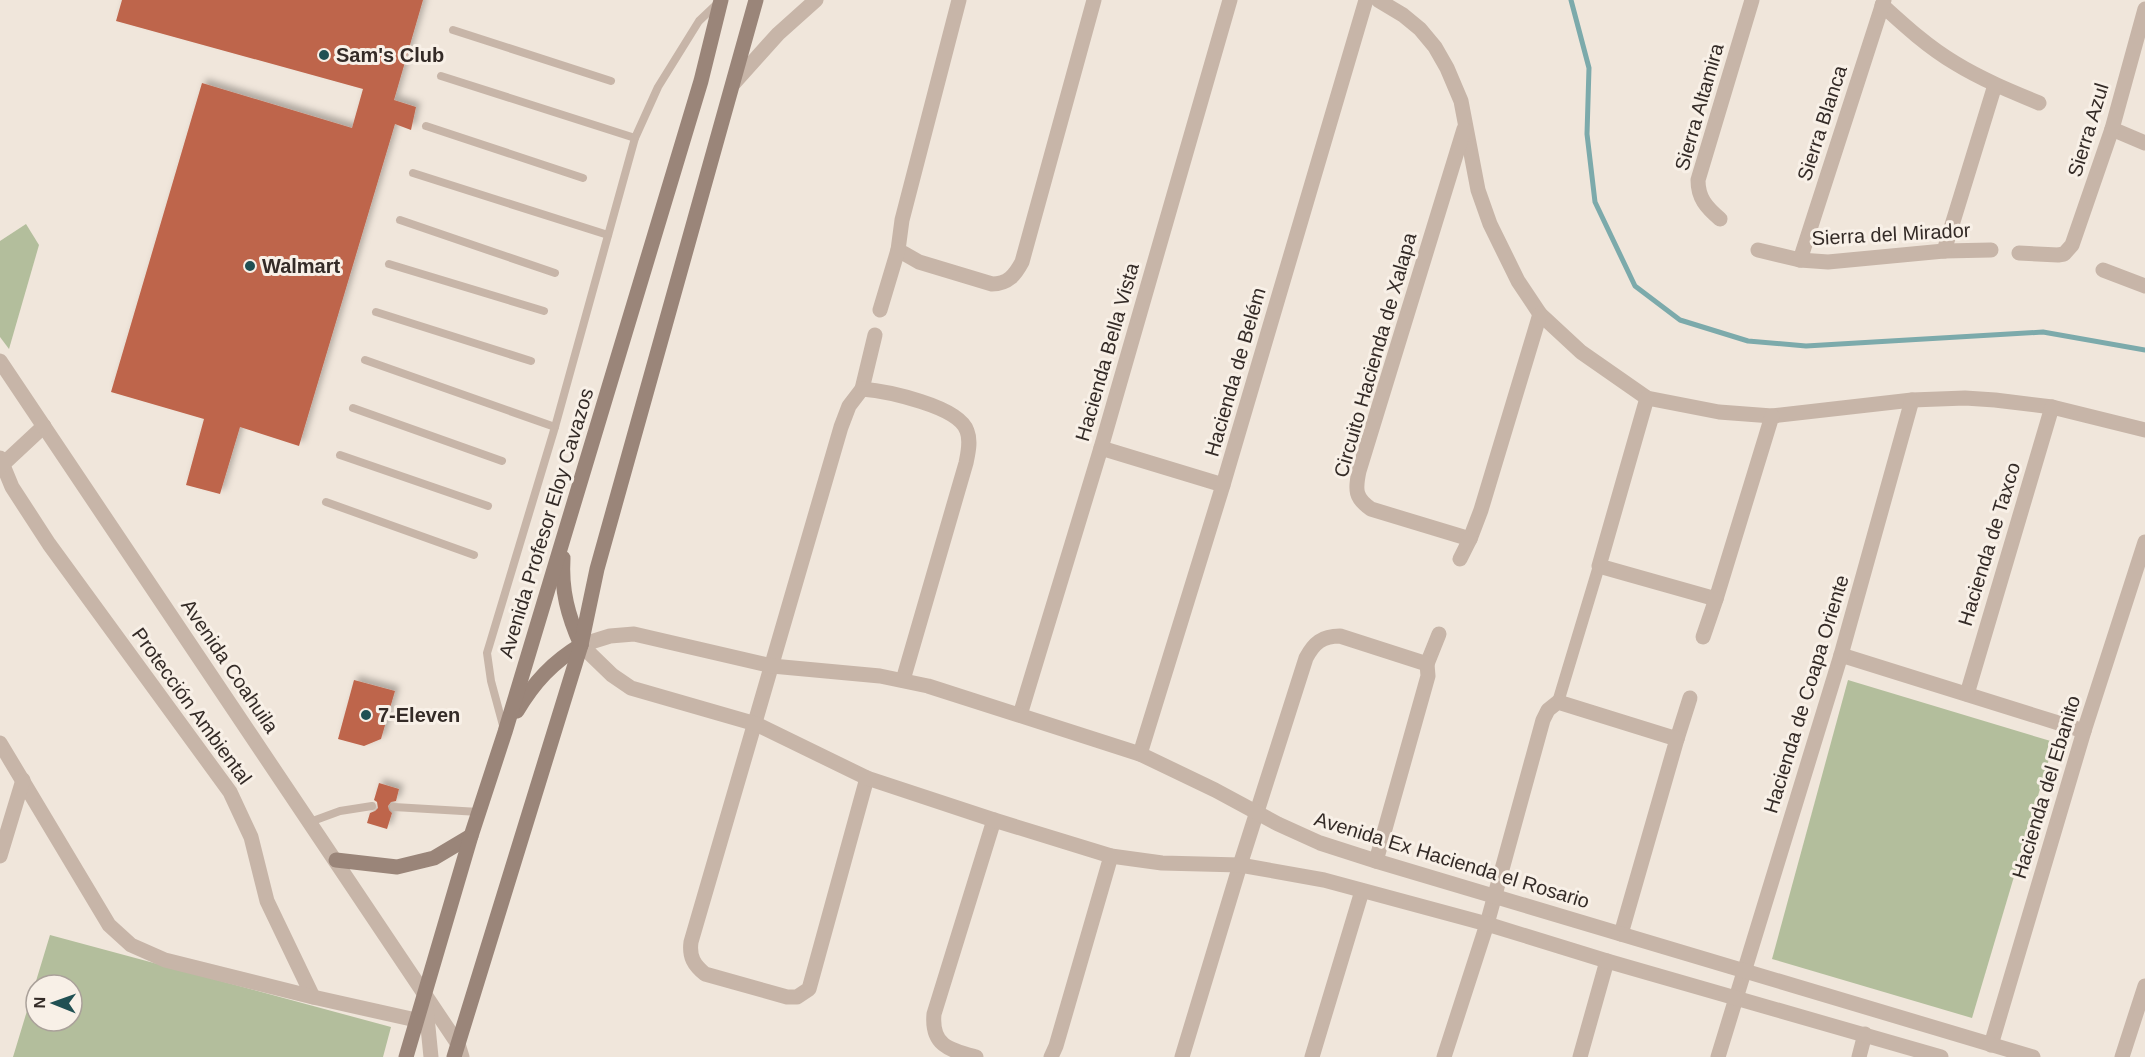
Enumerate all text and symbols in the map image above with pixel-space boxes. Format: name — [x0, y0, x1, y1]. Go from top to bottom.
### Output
street label: Sierra Altamira — [1670, 40, 1728, 173]
place label: Sam's Club — [336, 44, 444, 66]
marker: Sam's Club — [317, 48, 331, 62]
street label: Sierra Blanca — [1793, 62, 1851, 183]
street label: Sierra Azul — [2063, 81, 2113, 179]
street label: Sierra del Mirador — [1811, 219, 1971, 249]
street label: Circuito Hacienda de Xalapa — [1329, 229, 1421, 480]
place label: Walmart — [262, 255, 341, 277]
marker: Walmart — [243, 259, 257, 273]
street label: Hacienda Bella Vista — [1071, 260, 1143, 444]
street label: Hacienda de Belém — [1200, 285, 1270, 459]
street label: Avenida Profesor Eloy Cavazos — [494, 385, 598, 661]
street label: Hacienda de Taxco — [1954, 460, 2024, 628]
street label: Hacienda de Coapa Oriente — [1759, 572, 1853, 816]
street label: Avenida Coahuila — [177, 595, 283, 738]
street label: Protección Ambiental — [128, 624, 256, 788]
street label: Hacienda del Ebanito — [2008, 693, 2084, 881]
place label: 7-Eleven — [378, 704, 460, 726]
marker: 7-Eleven — [359, 708, 373, 722]
street label: Avenida Ex Hacienda el Rosario — [1312, 808, 1592, 912]
north arrow — [24, 973, 84, 1033]
text: N — [31, 997, 48, 1009]

